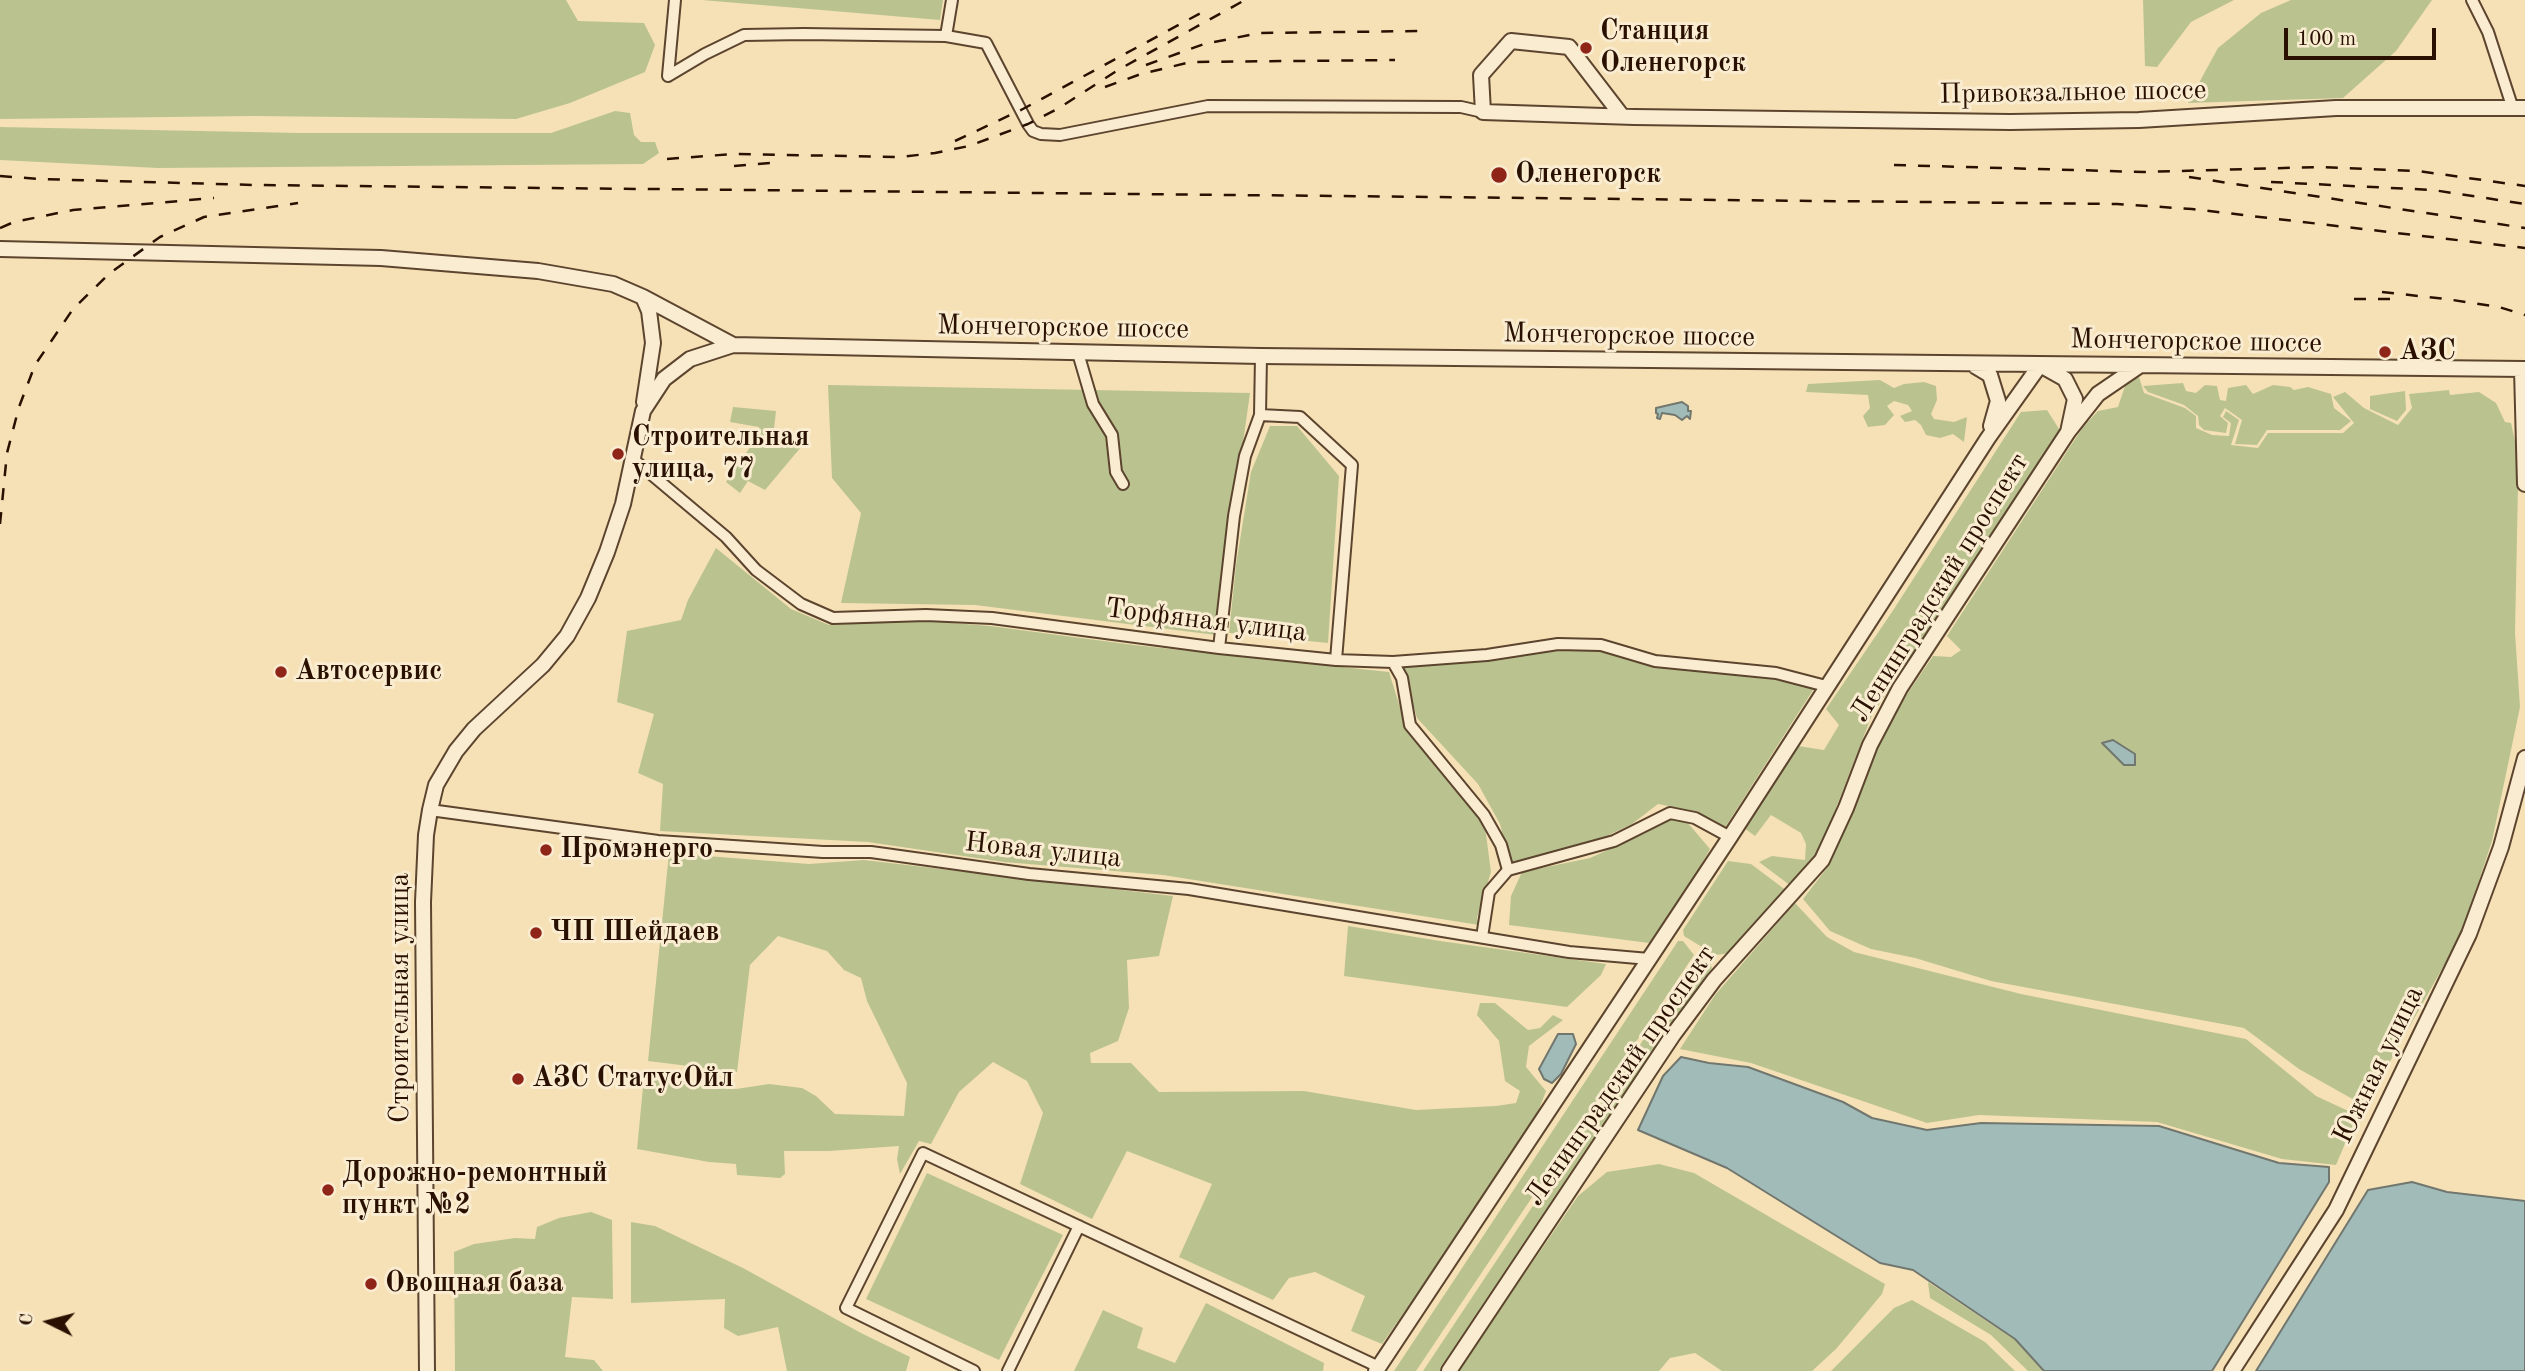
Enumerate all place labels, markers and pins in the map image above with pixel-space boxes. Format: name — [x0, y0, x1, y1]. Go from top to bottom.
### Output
place label: Станция Оленегорск — [1600, 15, 1746, 81]
marker: Станция Оленегорск — [1578, 40, 1594, 56]
place label: Оленегорск — [1515, 158, 1661, 192]
marker: Оленегорск — [1489, 165, 1509, 185]
place label: АЗС — [2399, 335, 2456, 369]
marker: АЗС — [2377, 344, 2393, 360]
place label: Строительная улица, 77 — [632, 421, 809, 487]
marker: Строительная улица, 77 — [610, 446, 626, 462]
place label: Автосервис — [295, 655, 442, 689]
marker: Автосервис — [273, 664, 289, 680]
place label: Промэнерго — [560, 833, 713, 867]
marker: Промэнерго — [538, 842, 554, 858]
place label: ЧП Шейдаев — [550, 916, 719, 950]
marker: ЧП Шейдаев — [528, 925, 544, 941]
place label: АЗС СтатусОйл — [532, 1062, 734, 1096]
marker: АЗС СтатусОйл — [510, 1071, 526, 1087]
place label: Дорожно-ремонтный пункт №2 — [342, 1157, 608, 1223]
marker: Дорожно-ремонтный пункт №2 — [320, 1182, 336, 1198]
place label: Овощная база — [385, 1267, 564, 1301]
marker: Овощная база — [363, 1276, 379, 1292]

